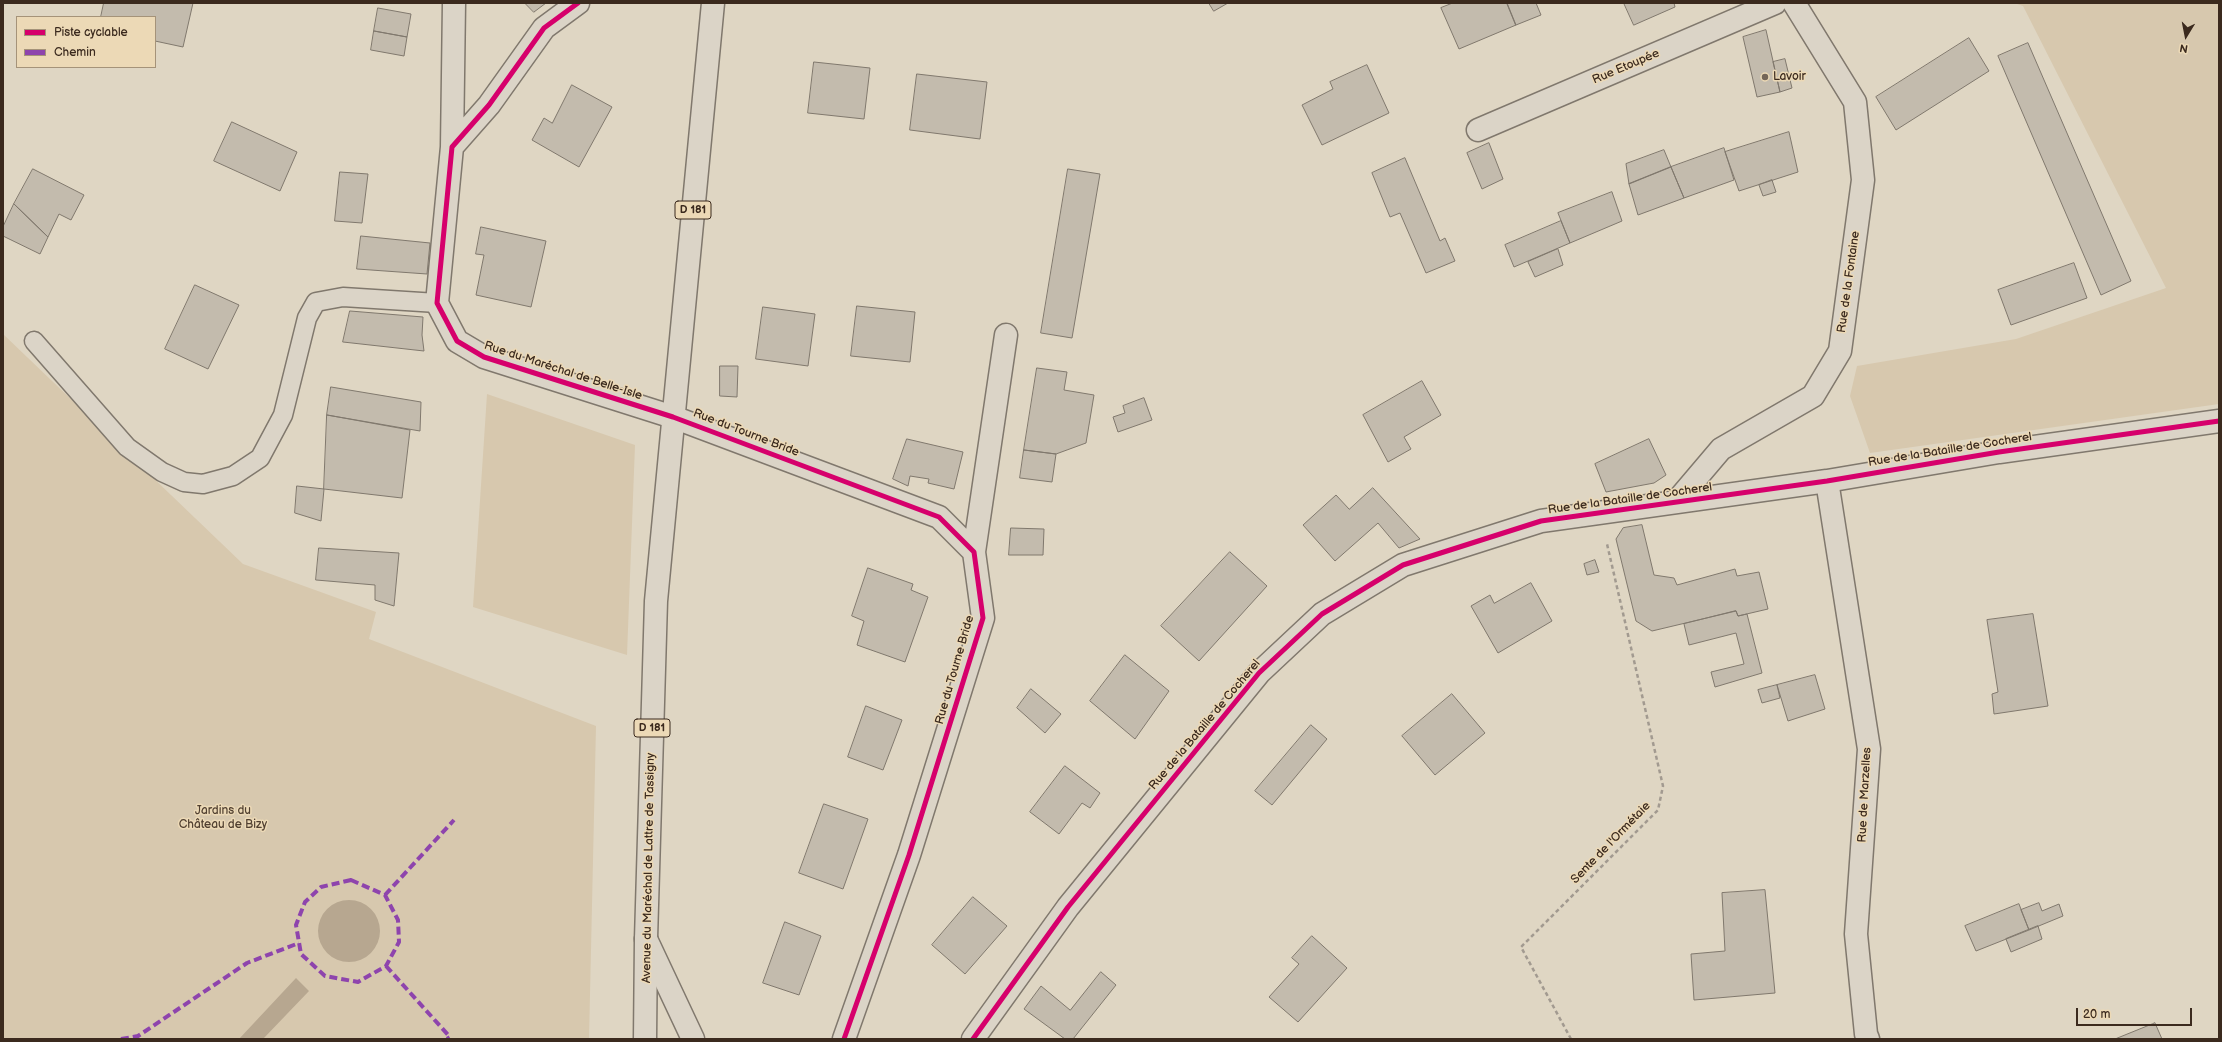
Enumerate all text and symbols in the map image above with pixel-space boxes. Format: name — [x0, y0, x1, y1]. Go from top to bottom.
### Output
legend — [16, 16, 156, 68]
north arrow — [2166, 16, 2206, 56]
text: Piste cyclable — [54, 25, 128, 40]
text: N — [2179, 41, 2189, 55]
text: Chemin — [54, 45, 96, 60]
street label: Rue Etoupée — [1590, 46, 1662, 88]
place label: Lavoir — [1773, 70, 1806, 84]
marker: Lavoir — [1760, 72, 1770, 82]
road number: D 181 — [675, 201, 711, 219]
street label: Rue de la Fontaine — [1835, 230, 1863, 334]
street label: Rue du Maréchal de Belle-Isle — [482, 339, 644, 403]
street label: Rue du Tourne Bride — [691, 406, 801, 460]
street label: Rue de la Bataille de Cocherel — [1867, 430, 2033, 470]
street label: Rue de la Bataille de Cocherel — [1547, 480, 1713, 518]
street label: Rue du Tourne Bride — [933, 614, 977, 726]
street label: Rue de la Bataille de Cocherel — [1146, 657, 1264, 793]
road number: D 181 — [634, 719, 670, 737]
street label: Rue de Marzelles — [1855, 747, 1875, 843]
street label: Avenue du Maréchal de Lattre de Tassigny — [640, 753, 658, 983]
street label: Sente de l'Ormétaie — [1568, 799, 1654, 887]
park label: Jardins du Château de Bizy — [179, 804, 267, 832]
scale bar — [2078, 1000, 2194, 1026]
text: 20 m — [2083, 1007, 2110, 1022]

